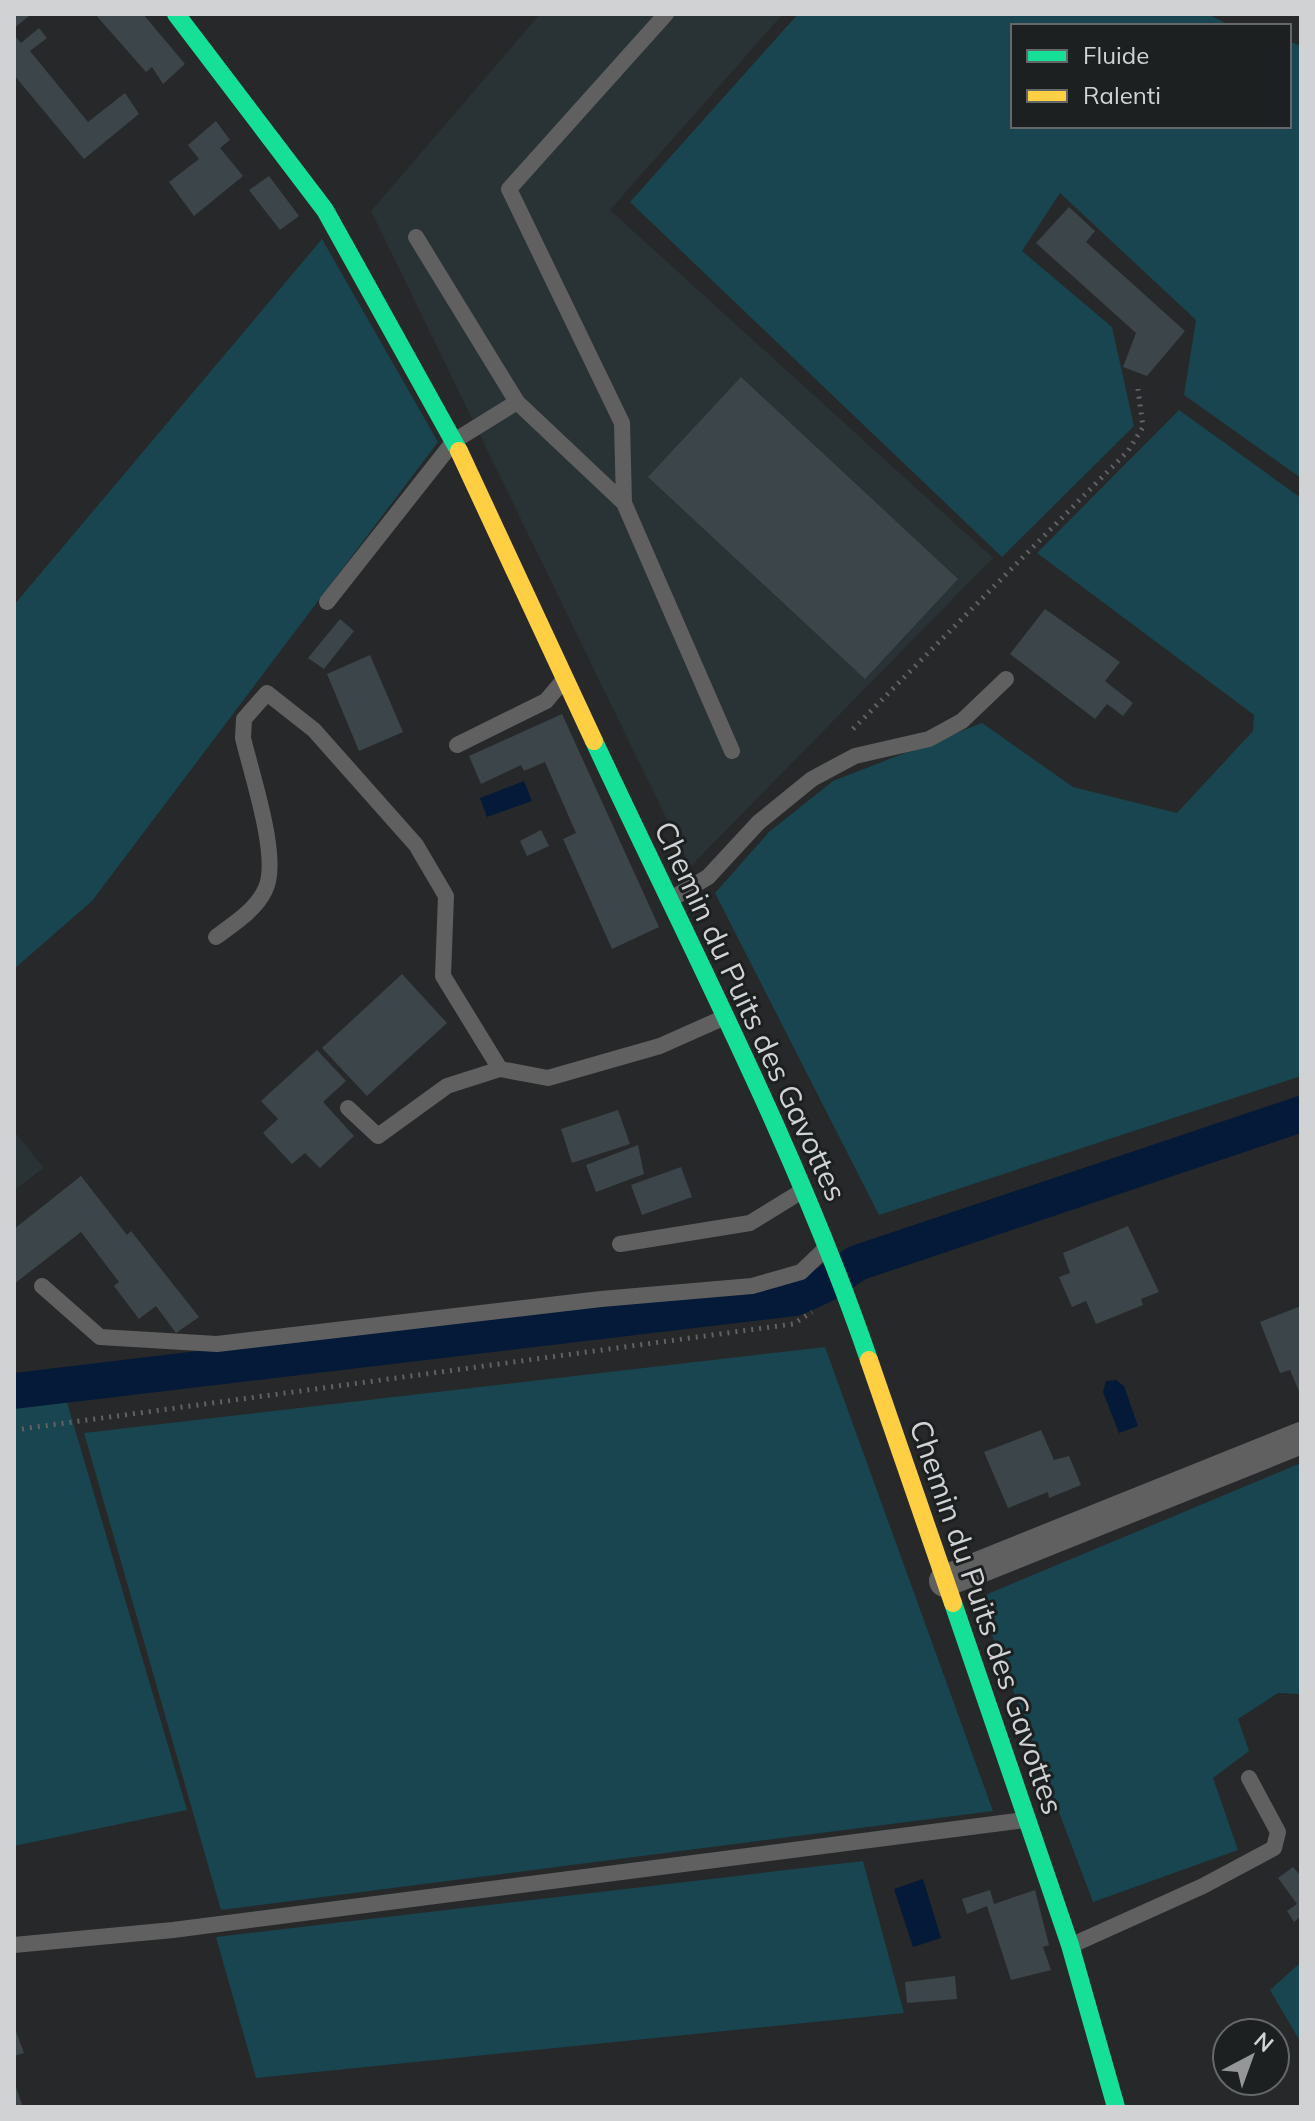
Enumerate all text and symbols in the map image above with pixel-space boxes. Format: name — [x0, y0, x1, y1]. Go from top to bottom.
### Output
legend — [1011, 24, 1291, 128]
text: Fluide — [1083, 40, 1149, 70]
text: Ralenti — [1083, 80, 1161, 110]
street label: Chemin du Puits des Gavottes — [646, 815, 856, 1207]
street label: Chemin du Puits des Gavottes — [902, 1415, 1072, 1819]
north arrow — [1211, 2017, 1291, 2097]
text: N — [1249, 2026, 1280, 2058]

